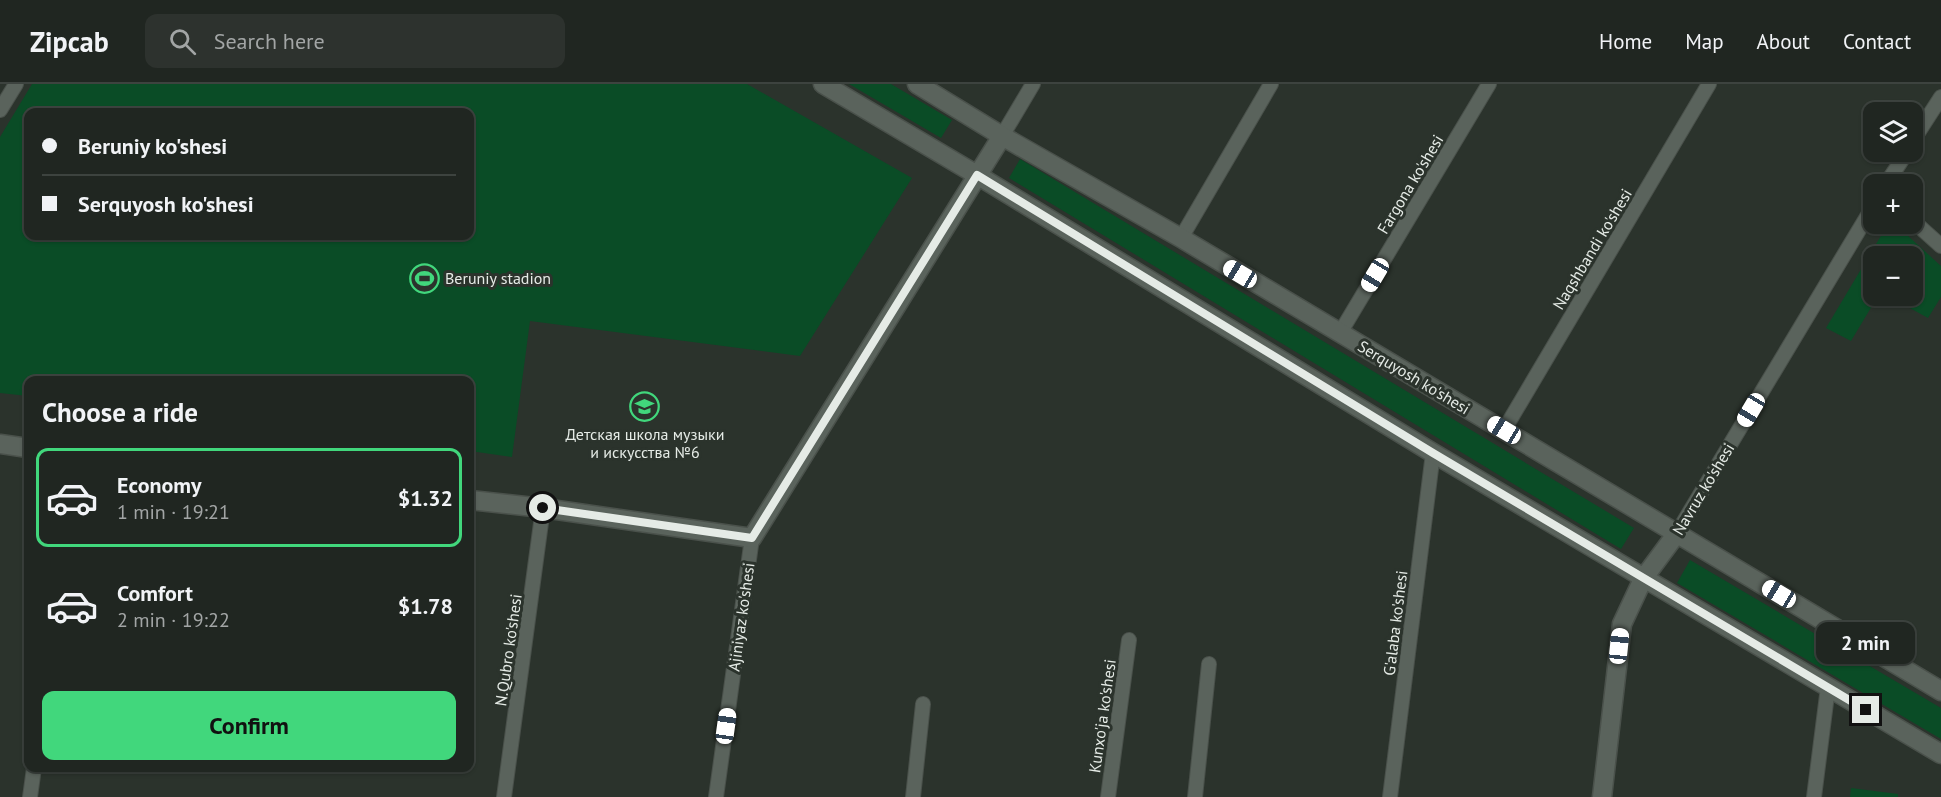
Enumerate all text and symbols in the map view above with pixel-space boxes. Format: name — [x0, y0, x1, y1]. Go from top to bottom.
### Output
search box — [145, 14, 565, 68]
text: Zipcab — [30, 23, 109, 60]
icon: search — [166, 25, 199, 58]
text: Search here — [214, 27, 325, 55]
text: Home — [1599, 28, 1652, 55]
text: Map — [1685, 28, 1724, 55]
text: About — [1757, 28, 1810, 55]
text: Contact — [1843, 28, 1911, 55]
map controls — [1863, 102, 1923, 306]
button: layers — [1863, 102, 1923, 162]
street label: Fargona ko'shesi — [1373, 131, 1447, 237]
text: Beruniy ko'shesi — [78, 132, 227, 160]
button: + — [1863, 174, 1923, 234]
street label: Naqshbandi ko'shesi — [1548, 185, 1636, 313]
text: Serquyosh ko'shesi — [78, 190, 254, 218]
button: − — [1863, 246, 1923, 306]
car — [1358, 255, 1392, 295]
car — [1220, 257, 1260, 291]
sports icon: Beruniy stadion — [408, 262, 440, 294]
place label: Beruniy stadion — [445, 268, 551, 288]
street label: Serquyosh ko'shesi — [1354, 336, 1474, 418]
school or university icon: Детская школа музыки и искусства №6 — [629, 390, 661, 422]
car — [1734, 390, 1768, 430]
text: Choose a ride — [42, 395, 198, 429]
car — [1484, 413, 1524, 447]
place label: Детская школа музыки и искусства №6 — [565, 424, 725, 462]
street label: Navruz ko'shesi — [1668, 439, 1738, 539]
icon: car — [45, 471, 99, 525]
text: Economy — [117, 471, 201, 499]
text: $1.32 — [398, 484, 453, 512]
route start — [529, 494, 556, 521]
text: 1 min · 19:21 — [117, 499, 230, 525]
street label: Ajiniyaz ko'shesi — [723, 561, 759, 673]
street label: G'alaba ko'shesi — [1379, 569, 1411, 677]
car — [1759, 577, 1799, 611]
icon: car — [45, 579, 99, 633]
text: Comfort — [117, 579, 193, 607]
text: $1.78 — [398, 592, 453, 620]
street label: N.Qubro ko'shesi — [490, 593, 526, 707]
text: 2 min · 19:22 — [117, 607, 230, 633]
callout: 2 min — [1816, 623, 1916, 665]
car — [1608, 627, 1630, 665]
text: 2 min — [1841, 630, 1890, 656]
street label: Kunxo'ja ko'shesi — [1084, 658, 1120, 774]
button: Confirm — [42, 691, 456, 760]
route end — [1852, 696, 1879, 723]
car — [715, 707, 737, 745]

